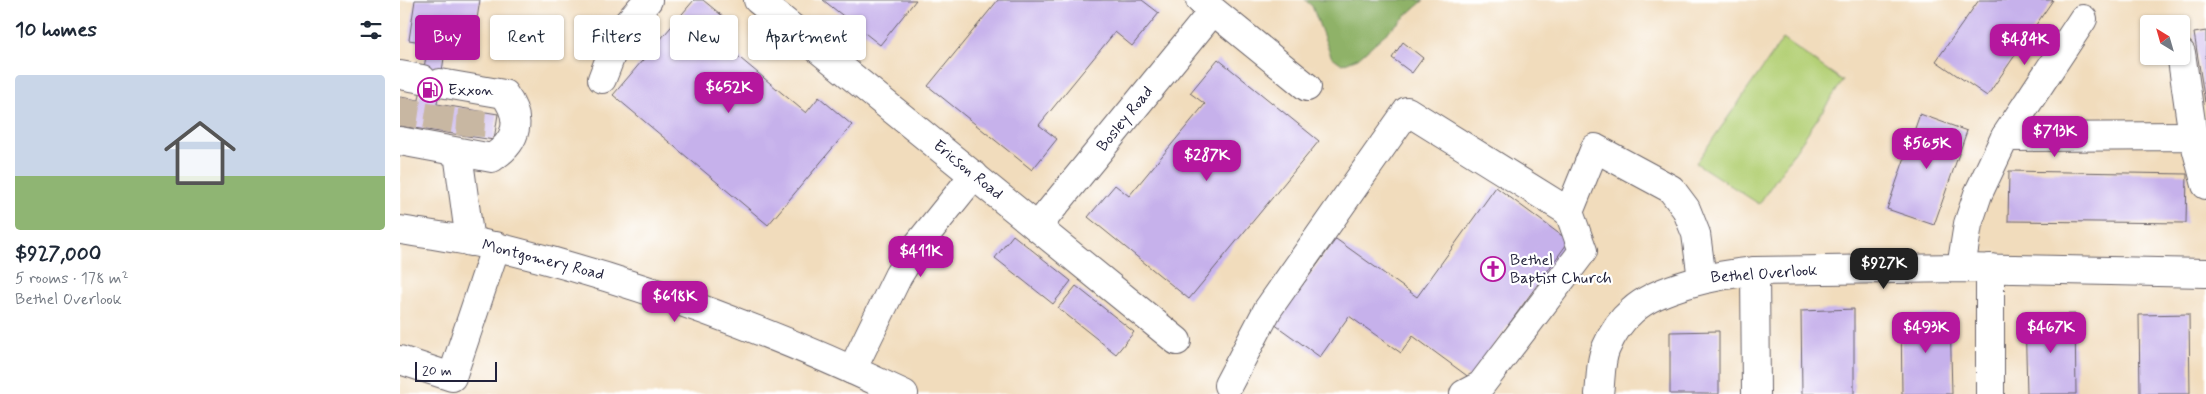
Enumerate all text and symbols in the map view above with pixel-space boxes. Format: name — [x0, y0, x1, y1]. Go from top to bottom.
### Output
chip: Buy — [415, 15, 480, 60]
chip: Rent — [490, 15, 564, 60]
chip: Filters — [574, 15, 660, 60]
chip: New — [670, 15, 738, 60]
chip: Apartment — [748, 15, 866, 60]
north arrow — [2140, 15, 2190, 65]
map controls — [2140, 15, 2190, 65]
text: 10 homes — [15, 16, 97, 44]
icon: filters — [357, 16, 385, 44]
pin: $484K — [1990, 23, 2060, 66]
text: $484K — [2001, 29, 2049, 50]
pin: $652K — [694, 72, 764, 114]
fuel station icon: Exxon — [417, 77, 443, 103]
text: $652K — [706, 77, 752, 98]
place label: Exxon — [448, 80, 494, 101]
street label: Bosley Road — [1092, 82, 1158, 156]
icon: home — [155, 108, 245, 198]
pin: $713K — [2020, 116, 2090, 158]
text: $713K — [2033, 121, 2077, 142]
pin: $565K — [1892, 128, 1962, 170]
text: $565K — [1903, 133, 1951, 154]
street label: Ericson Road — [929, 135, 1007, 205]
pin: $287K — [1172, 140, 1242, 182]
text: $287K — [1184, 145, 1230, 166]
street label: Montgomery Road — [480, 235, 606, 285]
pin: $411K — [886, 236, 956, 278]
text: $927,000 — [15, 240, 101, 268]
text: $411K — [899, 241, 943, 262]
pin: $927K — [1849, 248, 1919, 290]
place label: Bethel Baptist Church — [1510, 250, 1612, 289]
text: $927K — [1861, 253, 1907, 274]
church icon: Bethel Baptist Church — [1480, 256, 1506, 282]
street label: Bethel Overlook — [1710, 260, 1818, 288]
text: 5 rooms · 178 m² — [15, 268, 129, 289]
pin: $618K — [640, 280, 710, 323]
text: $618K — [653, 286, 697, 307]
text: Bethel Overlook — [15, 289, 122, 310]
pin: $493K — [1891, 312, 1961, 354]
pin: $467K — [2016, 312, 2086, 354]
text: $493K — [1903, 317, 1949, 338]
text: $467K — [2027, 317, 2075, 338]
scale bar — [415, 359, 498, 382]
text: 20 m — [422, 362, 452, 380]

